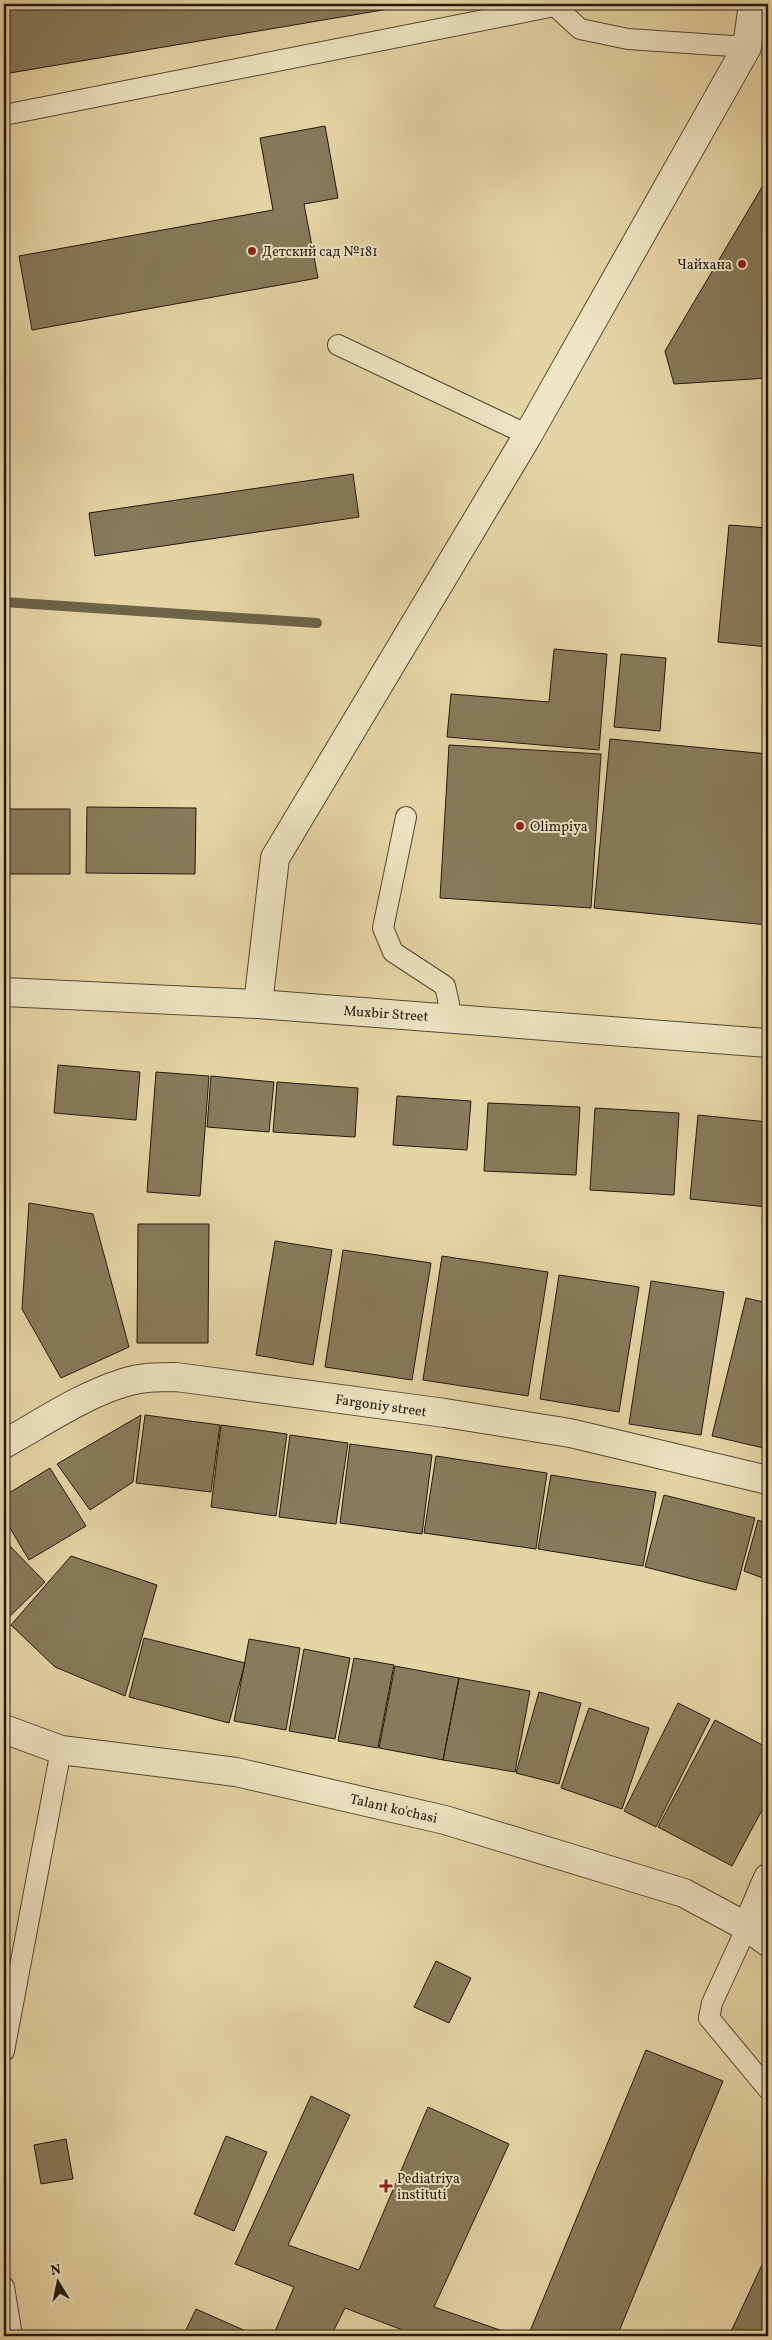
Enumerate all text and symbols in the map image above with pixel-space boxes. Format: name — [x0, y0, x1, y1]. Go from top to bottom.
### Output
place label: Детский сад №181 — [262, 243, 378, 262]
marker: Детский сад №181 — [246, 245, 258, 257]
place label: Чайхана — [677, 256, 732, 275]
marker: Чайхана — [736, 258, 748, 270]
place label: Olimpiya — [530, 818, 588, 837]
marker: Olimpiya — [514, 820, 526, 832]
street label: Muxbir Street — [343, 1002, 429, 1027]
street label: Fargoniy street — [334, 1391, 428, 1422]
street label: Talant ko'chasi — [348, 1790, 439, 1829]
place label: Pediatriya instituti — [397, 2170, 460, 2205]
marker: Pediatriya instituti — [379, 2179, 393, 2193]
north arrow — [32, 2258, 82, 2308]
text: N — [49, 2260, 63, 2281]

